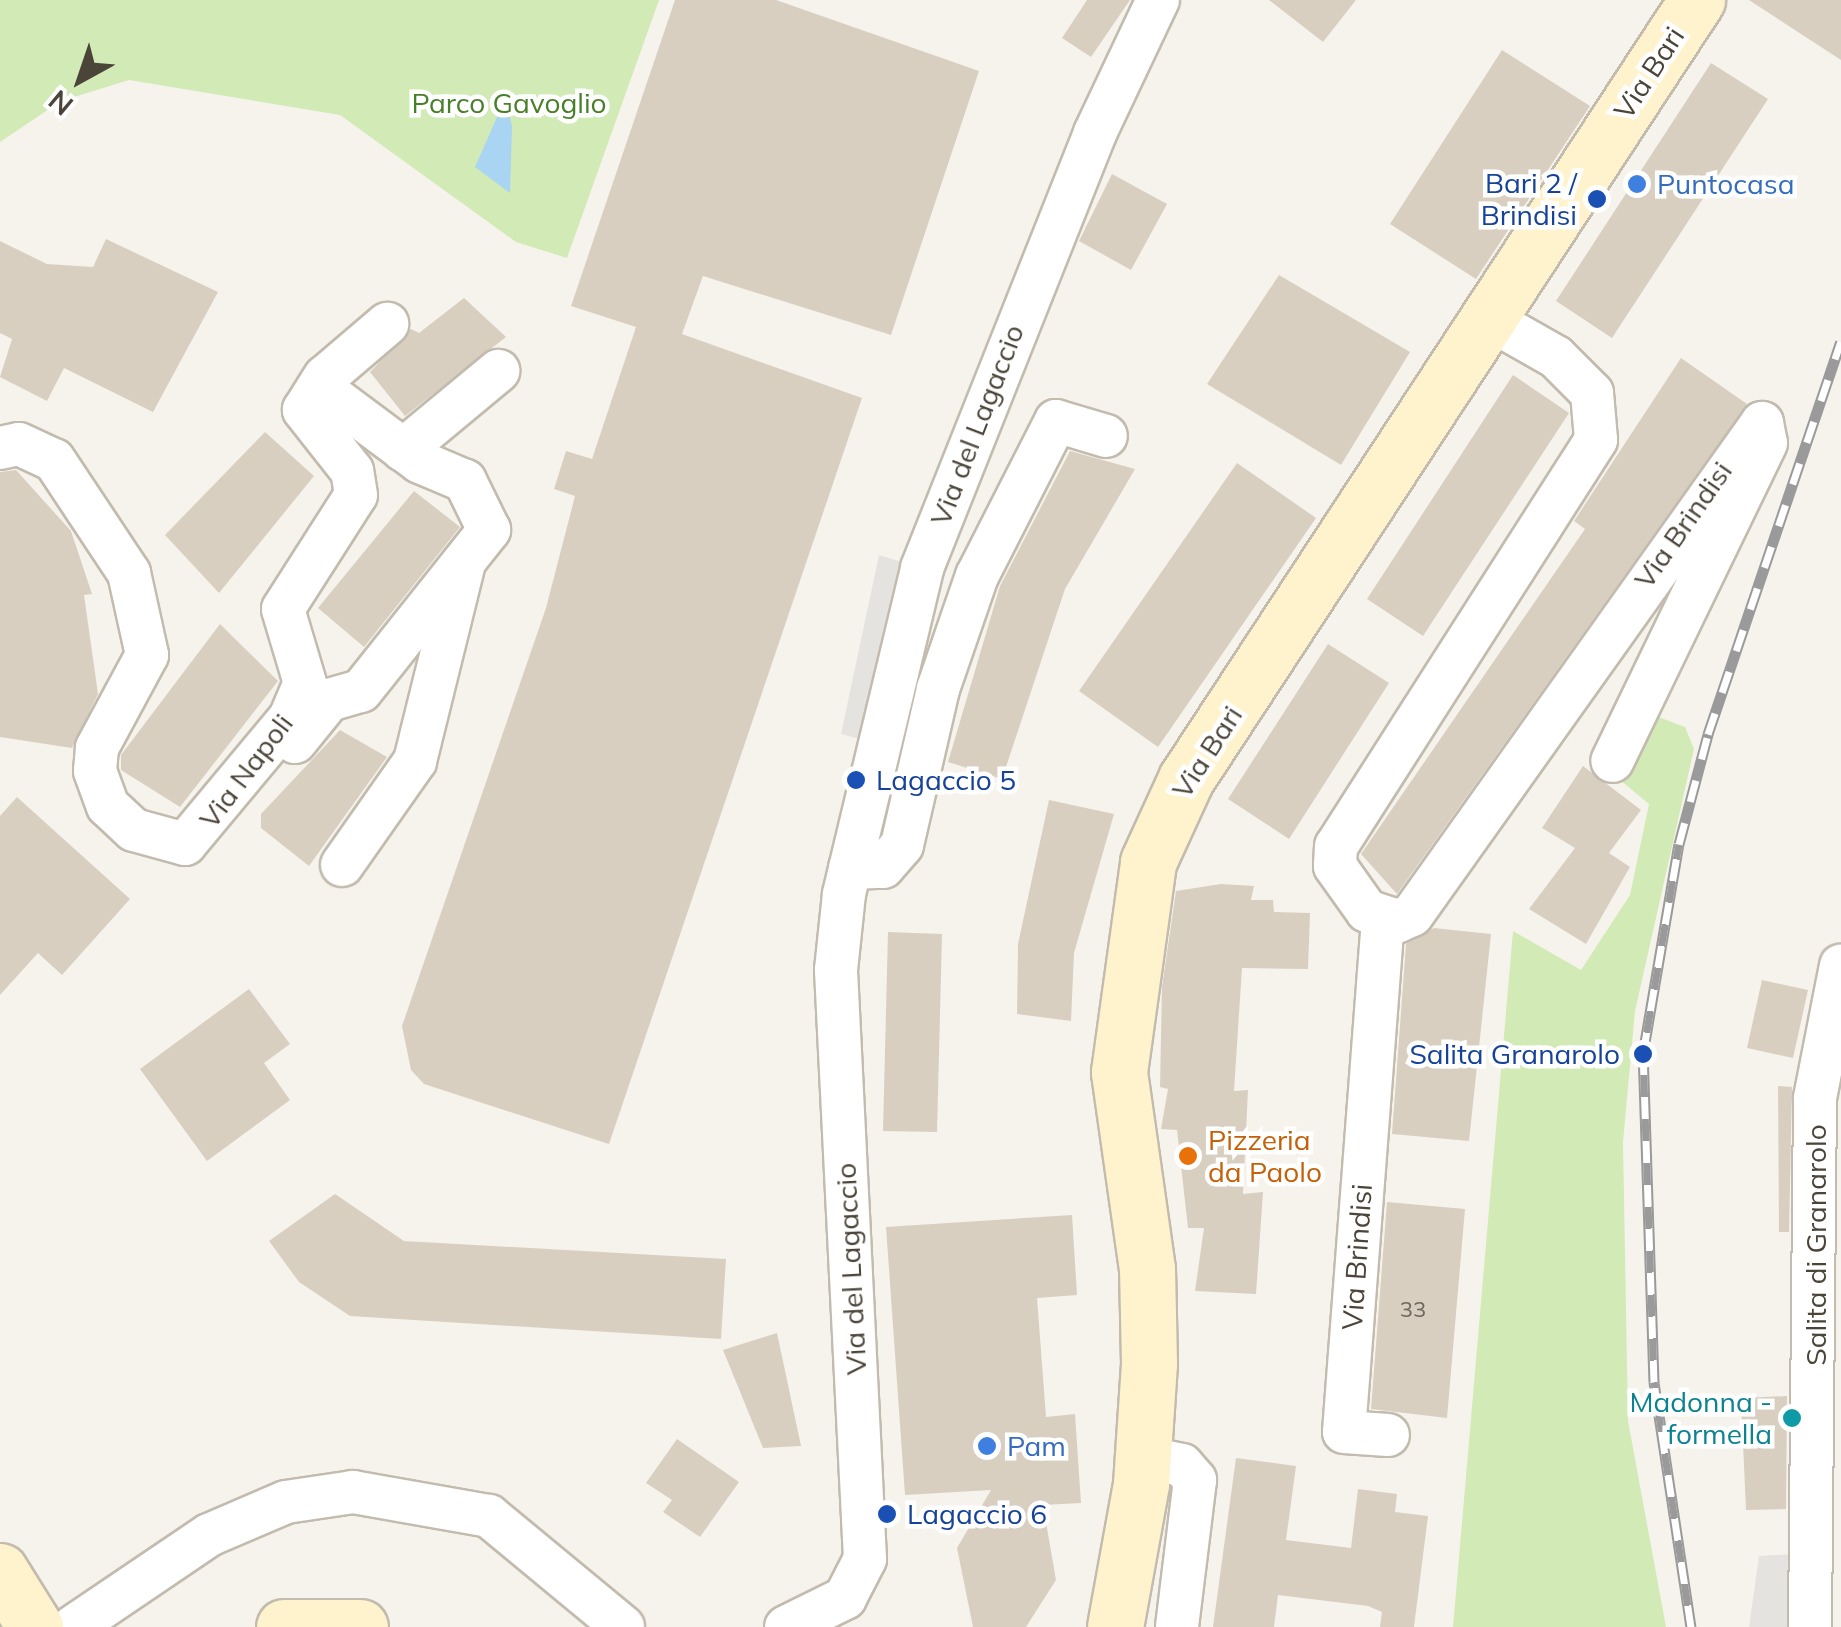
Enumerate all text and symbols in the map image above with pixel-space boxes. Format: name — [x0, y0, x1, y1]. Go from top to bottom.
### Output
street label: Via Bari — [1607, 21, 1691, 125]
north arrow — [30, 30, 130, 130]
text: N — [41, 83, 80, 124]
park label: Parco Gavoglio — [411, 86, 607, 120]
place label: Bari 2 / Brindisi — [1481, 166, 1577, 232]
place label: Puntocasa — [1657, 167, 1794, 201]
marker: Puntocasa — [1626, 173, 1648, 195]
marker: Bari 2 / Brindisi — [1586, 188, 1608, 210]
street label: Via del Lagaccio — [923, 320, 1031, 530]
street label: Via Brindisi — [1627, 455, 1739, 595]
street label: Via Bari — [1165, 700, 1249, 804]
street label: Via Napoli — [192, 707, 300, 835]
place label: Lagaccio 5 — [876, 763, 1016, 797]
marker: Lagaccio 5 — [845, 769, 867, 791]
place label: Salita Granarolo — [1409, 1037, 1620, 1071]
marker: Salita Granarolo — [1630, 1041, 1656, 1067]
place label: Pizzeria da Paolo — [1208, 1123, 1322, 1189]
street label: Salita di Granarolo — [1799, 1124, 1833, 1366]
marker: Pizzeria da Paolo — [1177, 1145, 1199, 1167]
street label: Via del Lagaccio — [829, 1162, 873, 1376]
street label: Via Brindisi — [1335, 1183, 1379, 1331]
house number: 33 — [1400, 1297, 1426, 1323]
place label: Madonna - formella — [1629, 1385, 1772, 1451]
marker: Madonna - formella — [1781, 1407, 1803, 1429]
place label: Pam — [1007, 1429, 1066, 1463]
marker: Pam — [976, 1435, 998, 1457]
place label: Lagaccio 6 — [907, 1497, 1047, 1531]
marker: Lagaccio 6 — [876, 1503, 898, 1525]

